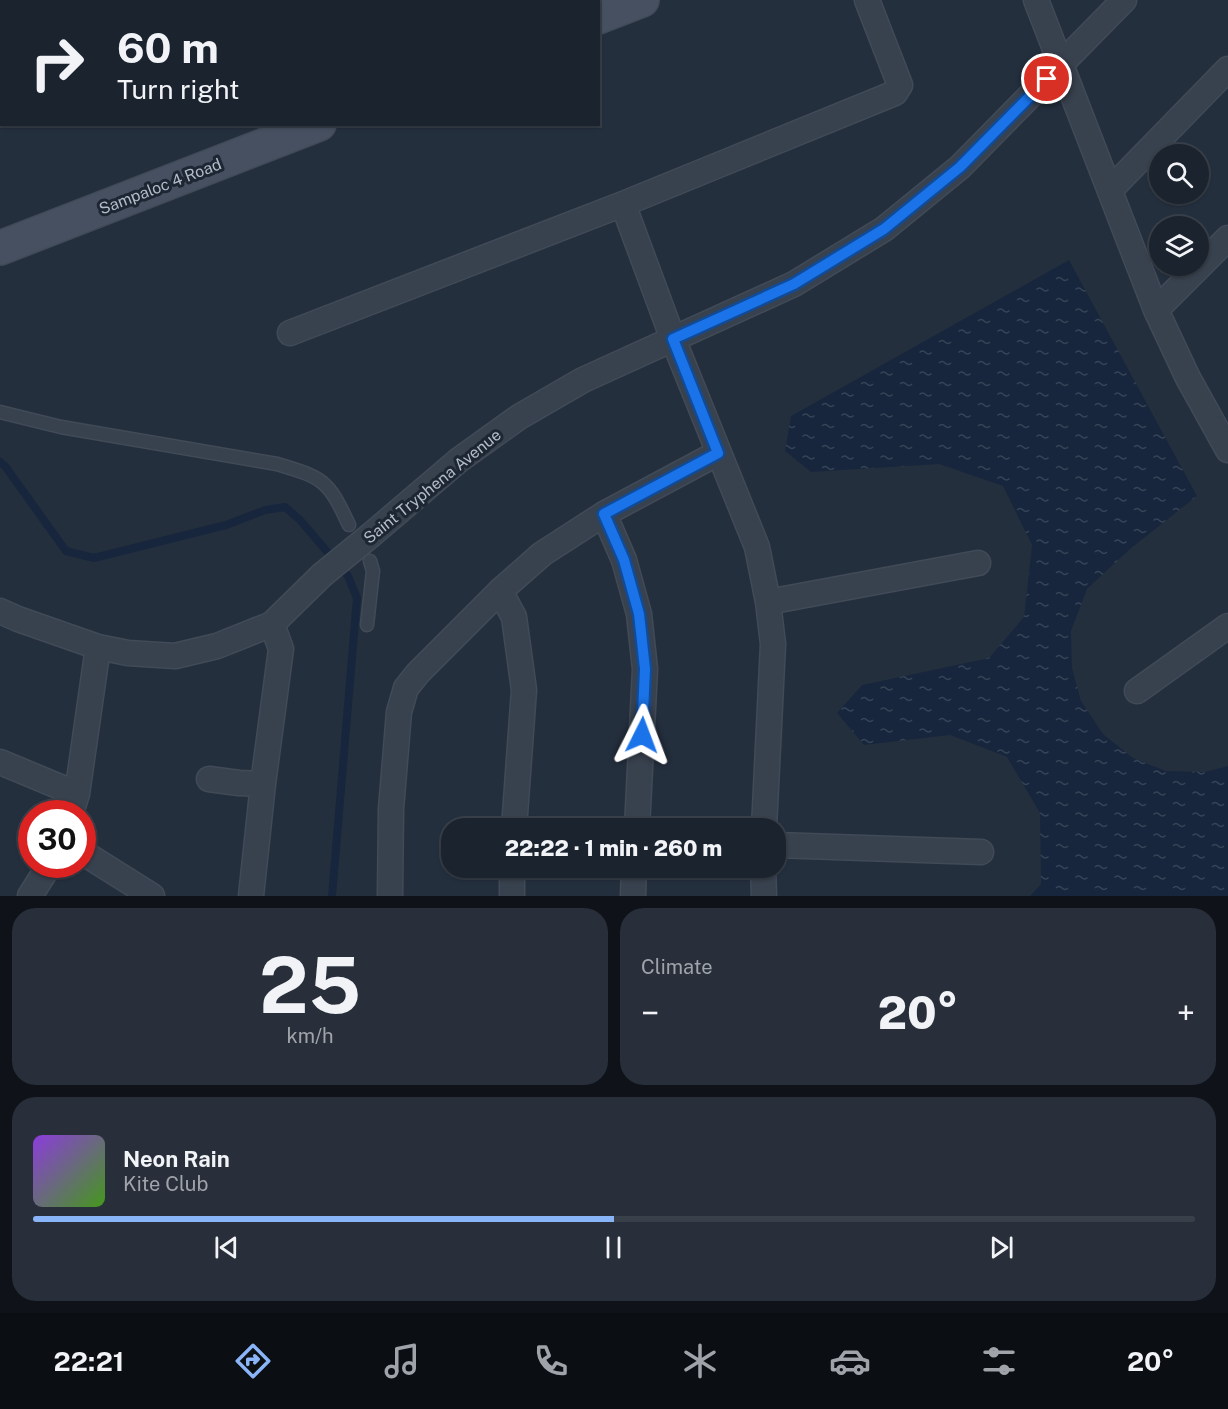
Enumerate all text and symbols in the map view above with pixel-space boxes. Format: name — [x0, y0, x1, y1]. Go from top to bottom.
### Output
text: 60 m — [117, 23, 219, 72]
icon: right — [18, 24, 96, 102]
pin — [1021, 53, 1072, 104]
icon: arrive — [1030, 62, 1063, 95]
text: Turn right — [117, 73, 240, 105]
map controls — [1149, 144, 1209, 276]
button: search — [1149, 144, 1209, 204]
street label: Sampaloc 4 Road — [96, 154, 224, 219]
button: layers — [1149, 216, 1209, 276]
street label: Saint Tryphena Avenue — [360, 425, 505, 548]
position arrow — [610, 703, 674, 767]
speed limit sign: 30 — [18, 800, 96, 878]
text: 22:22 · 1 min · 260 m — [505, 835, 722, 861]
text: 25 — [259, 939, 361, 1031]
text: Climate — [641, 955, 713, 979]
text: 20° — [878, 986, 958, 1039]
text: − — [641, 994, 659, 1032]
text: + — [1177, 994, 1195, 1032]
text: km/h — [286, 1024, 334, 1048]
text: Neon Rain — [123, 1146, 230, 1172]
text: Kite Club — [123, 1172, 208, 1196]
icon: previous — [210, 1231, 243, 1264]
icon: pause — [597, 1231, 630, 1264]
icon: next — [985, 1231, 1018, 1264]
icon: directions — [232, 1340, 274, 1382]
icon: music — [381, 1340, 423, 1382]
icon: phone — [530, 1340, 572, 1382]
icon: climate — [679, 1340, 721, 1382]
icon: car — [829, 1340, 871, 1382]
icon: filters — [978, 1340, 1020, 1382]
text: 22:21 — [54, 1345, 124, 1377]
text: 20° — [1127, 1345, 1174, 1377]

